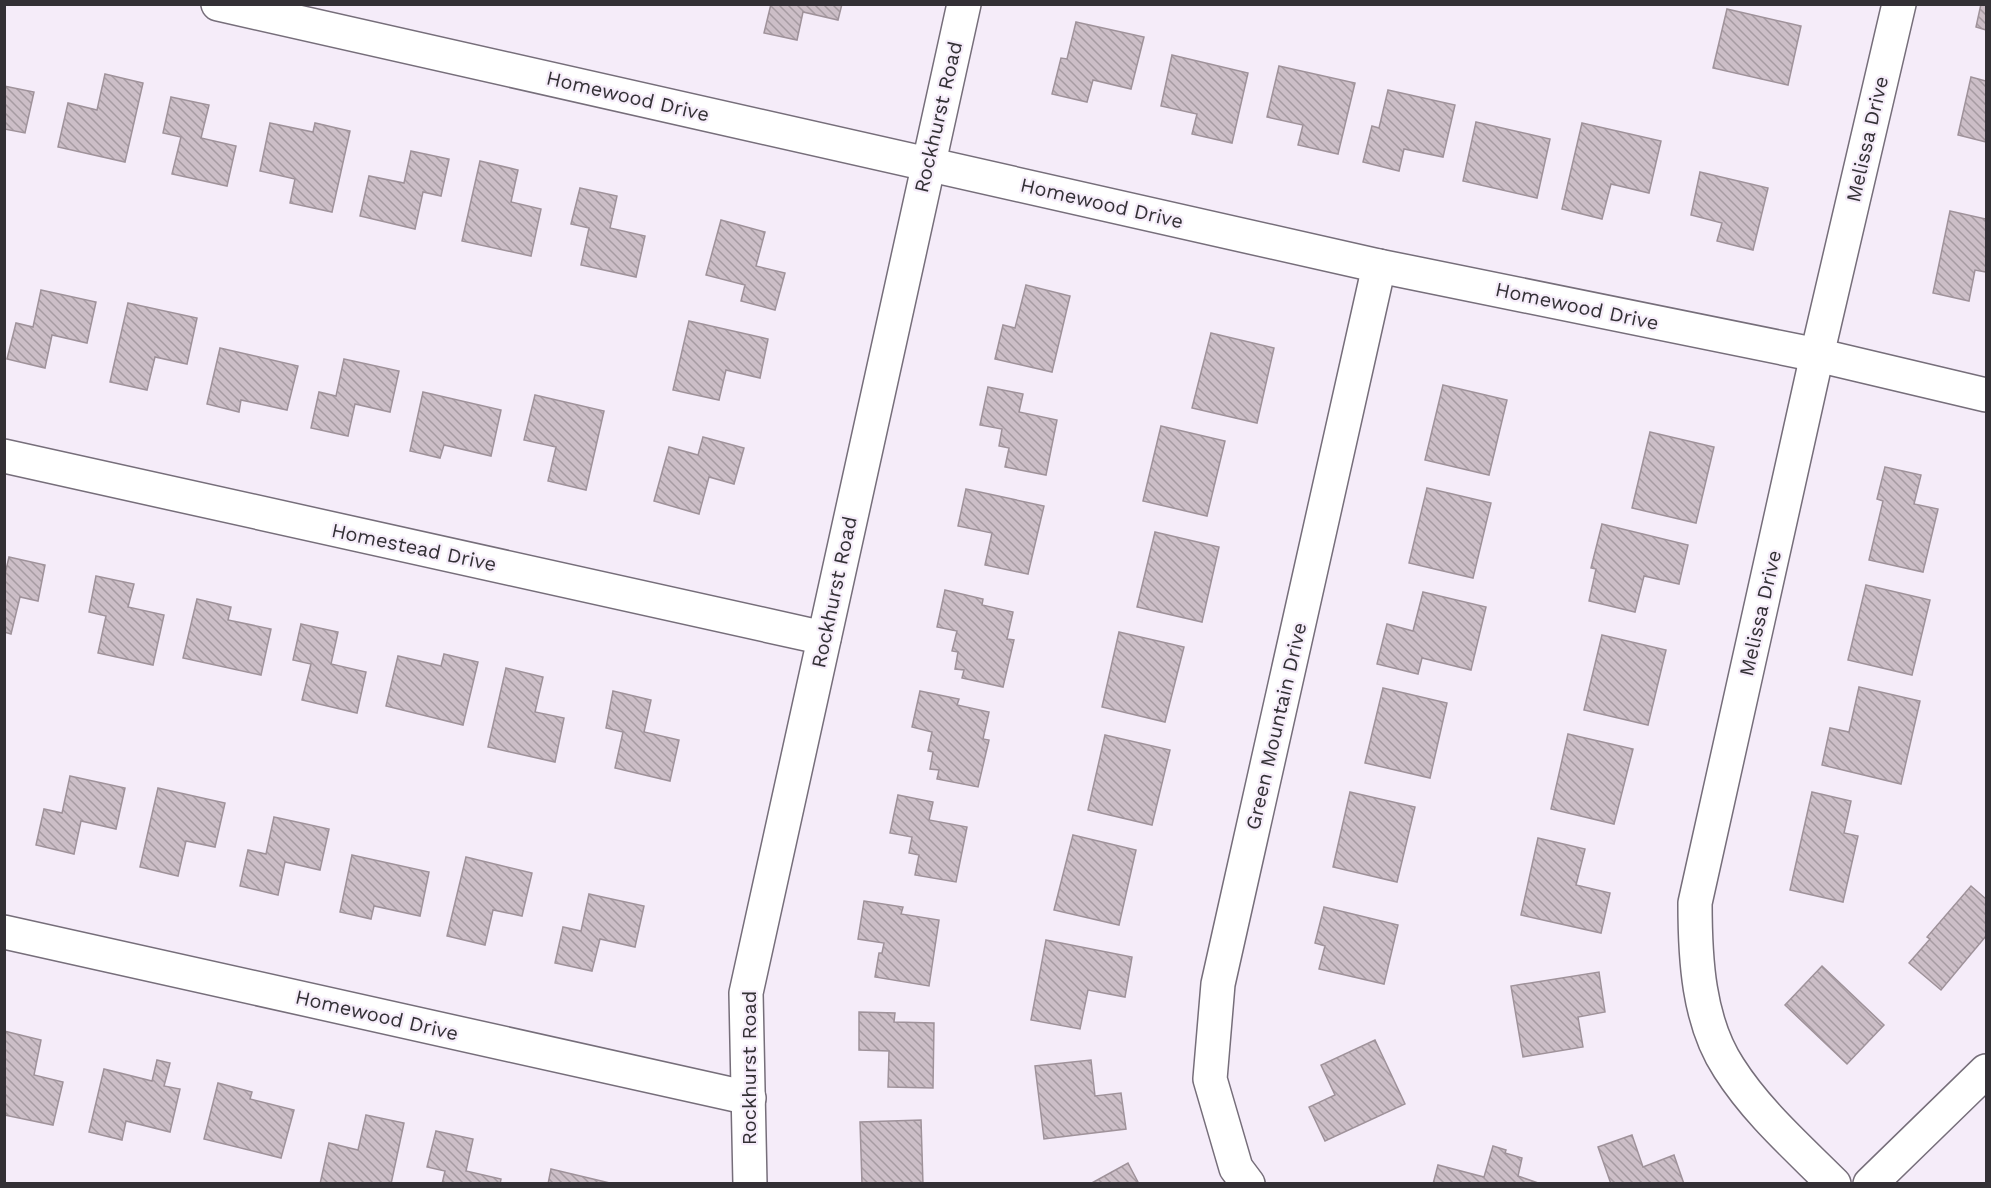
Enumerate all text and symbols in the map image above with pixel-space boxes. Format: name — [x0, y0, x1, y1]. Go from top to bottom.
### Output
street label: Rockhurst Road — [909, 39, 967, 195]
street label: Homewood Drive — [544, 66, 712, 126]
street label: Melissa Drive — [1841, 74, 1893, 204]
street label: Homewood Drive — [1018, 173, 1186, 233]
street label: Homewood Drive — [1493, 277, 1661, 335]
street label: Rockhurst Road — [806, 514, 862, 670]
street label: Homestead Drive — [329, 518, 499, 576]
street label: Melissa Drive — [1734, 548, 1786, 678]
street label: Green Mountain Drive — [1240, 620, 1312, 832]
street label: Homewood Drive — [293, 985, 461, 1045]
street label: Rockhurst Road — [737, 991, 761, 1145]

